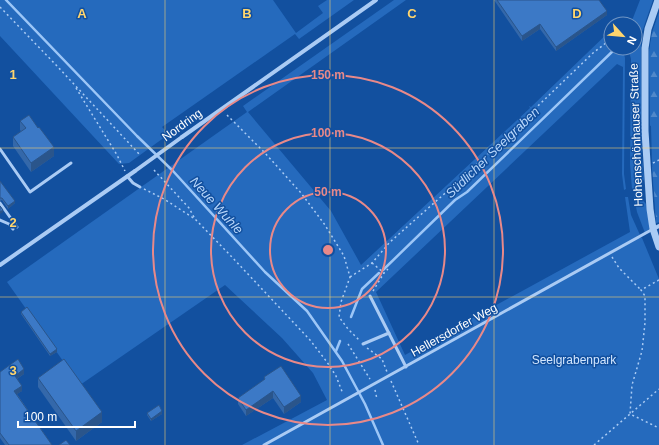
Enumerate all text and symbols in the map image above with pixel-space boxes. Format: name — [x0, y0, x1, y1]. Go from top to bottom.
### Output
text: A — [77, 6, 87, 21]
text: B — [242, 6, 252, 21]
text: C — [407, 6, 417, 21]
text: D — [572, 6, 582, 21]
north arrow — [603, 16, 643, 56]
text: N — [625, 34, 639, 47]
street label: Hohenschönhauser Straße — [626, 63, 645, 207]
text: 1 — [9, 67, 17, 82]
text: 150 m — [311, 68, 345, 82]
water label: Südlicher Seelgraben — [442, 104, 542, 201]
street label: Nordring — [159, 106, 205, 144]
text: 100 m — [311, 126, 345, 140]
water label: Neue Wuhle — [187, 174, 246, 237]
text: 50 m — [314, 185, 342, 199]
text: 2 — [9, 215, 17, 230]
centre of rings — [321, 243, 335, 257]
street label: Hellersdorfer Weg — [408, 300, 500, 360]
park label: Seelgrabenpark — [532, 353, 617, 367]
text: 3 — [9, 363, 17, 378]
scale bar — [18, 403, 135, 429]
text: 100 m — [24, 410, 57, 424]

